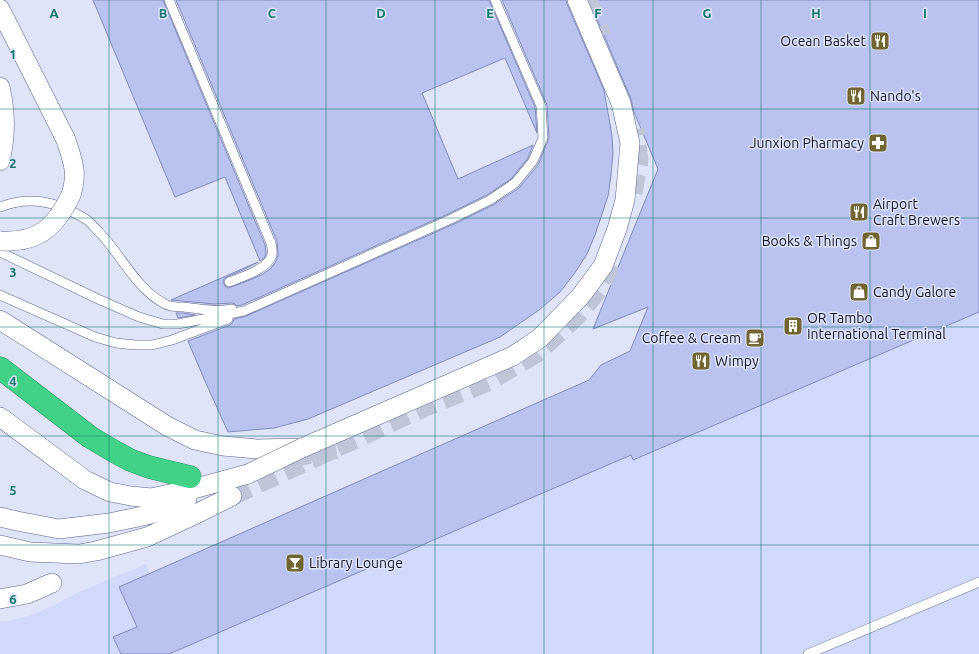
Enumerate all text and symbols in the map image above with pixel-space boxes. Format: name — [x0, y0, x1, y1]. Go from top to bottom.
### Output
text: A — [49, 6, 59, 20]
text: B — [159, 6, 168, 20]
text: C — [268, 6, 277, 20]
text: D — [376, 6, 386, 20]
text: E — [486, 6, 494, 20]
text: F — [594, 6, 602, 20]
text: G — [703, 6, 712, 20]
text: H — [811, 6, 821, 20]
text: I — [923, 6, 927, 20]
restaurant icon: Ocean Basket — [869, 30, 891, 52]
place label: Ocean Basket — [780, 33, 866, 49]
text: 1 — [9, 47, 17, 61]
restaurant icon: Nando's — [845, 85, 867, 107]
place label: Nando's — [870, 88, 921, 104]
pharmacy icon: Junxion Pharmacy — [867, 132, 889, 154]
place label: Junxion Pharmacy — [750, 135, 864, 151]
text: 2 — [9, 156, 17, 170]
place label: Airport Craft Brewers — [873, 196, 960, 228]
restaurant icon: Airport Craft Brewers — [848, 201, 870, 223]
shop icon: Books & Things — [860, 230, 882, 252]
place label: Books & Things — [762, 233, 857, 249]
text: 3 — [9, 265, 17, 279]
shop icon: Candy Galore — [848, 281, 870, 303]
place label: Candy Galore — [873, 284, 956, 300]
place label: OR Tambo International Terminal — [807, 310, 946, 342]
building icon: OR Tambo International Terminal — [782, 315, 804, 337]
cafe icon: Coffee & Cream — [744, 327, 766, 349]
place label: Coffee & Cream — [642, 330, 741, 346]
restaurant icon: Wimpy — [690, 350, 712, 372]
place label: Wimpy — [715, 353, 759, 369]
text: 4 — [9, 374, 17, 388]
text: 5 — [9, 483, 17, 497]
bar icon: Library Lounge — [284, 552, 306, 574]
place label: Library Lounge — [309, 555, 403, 571]
text: 6 — [9, 592, 17, 606]

